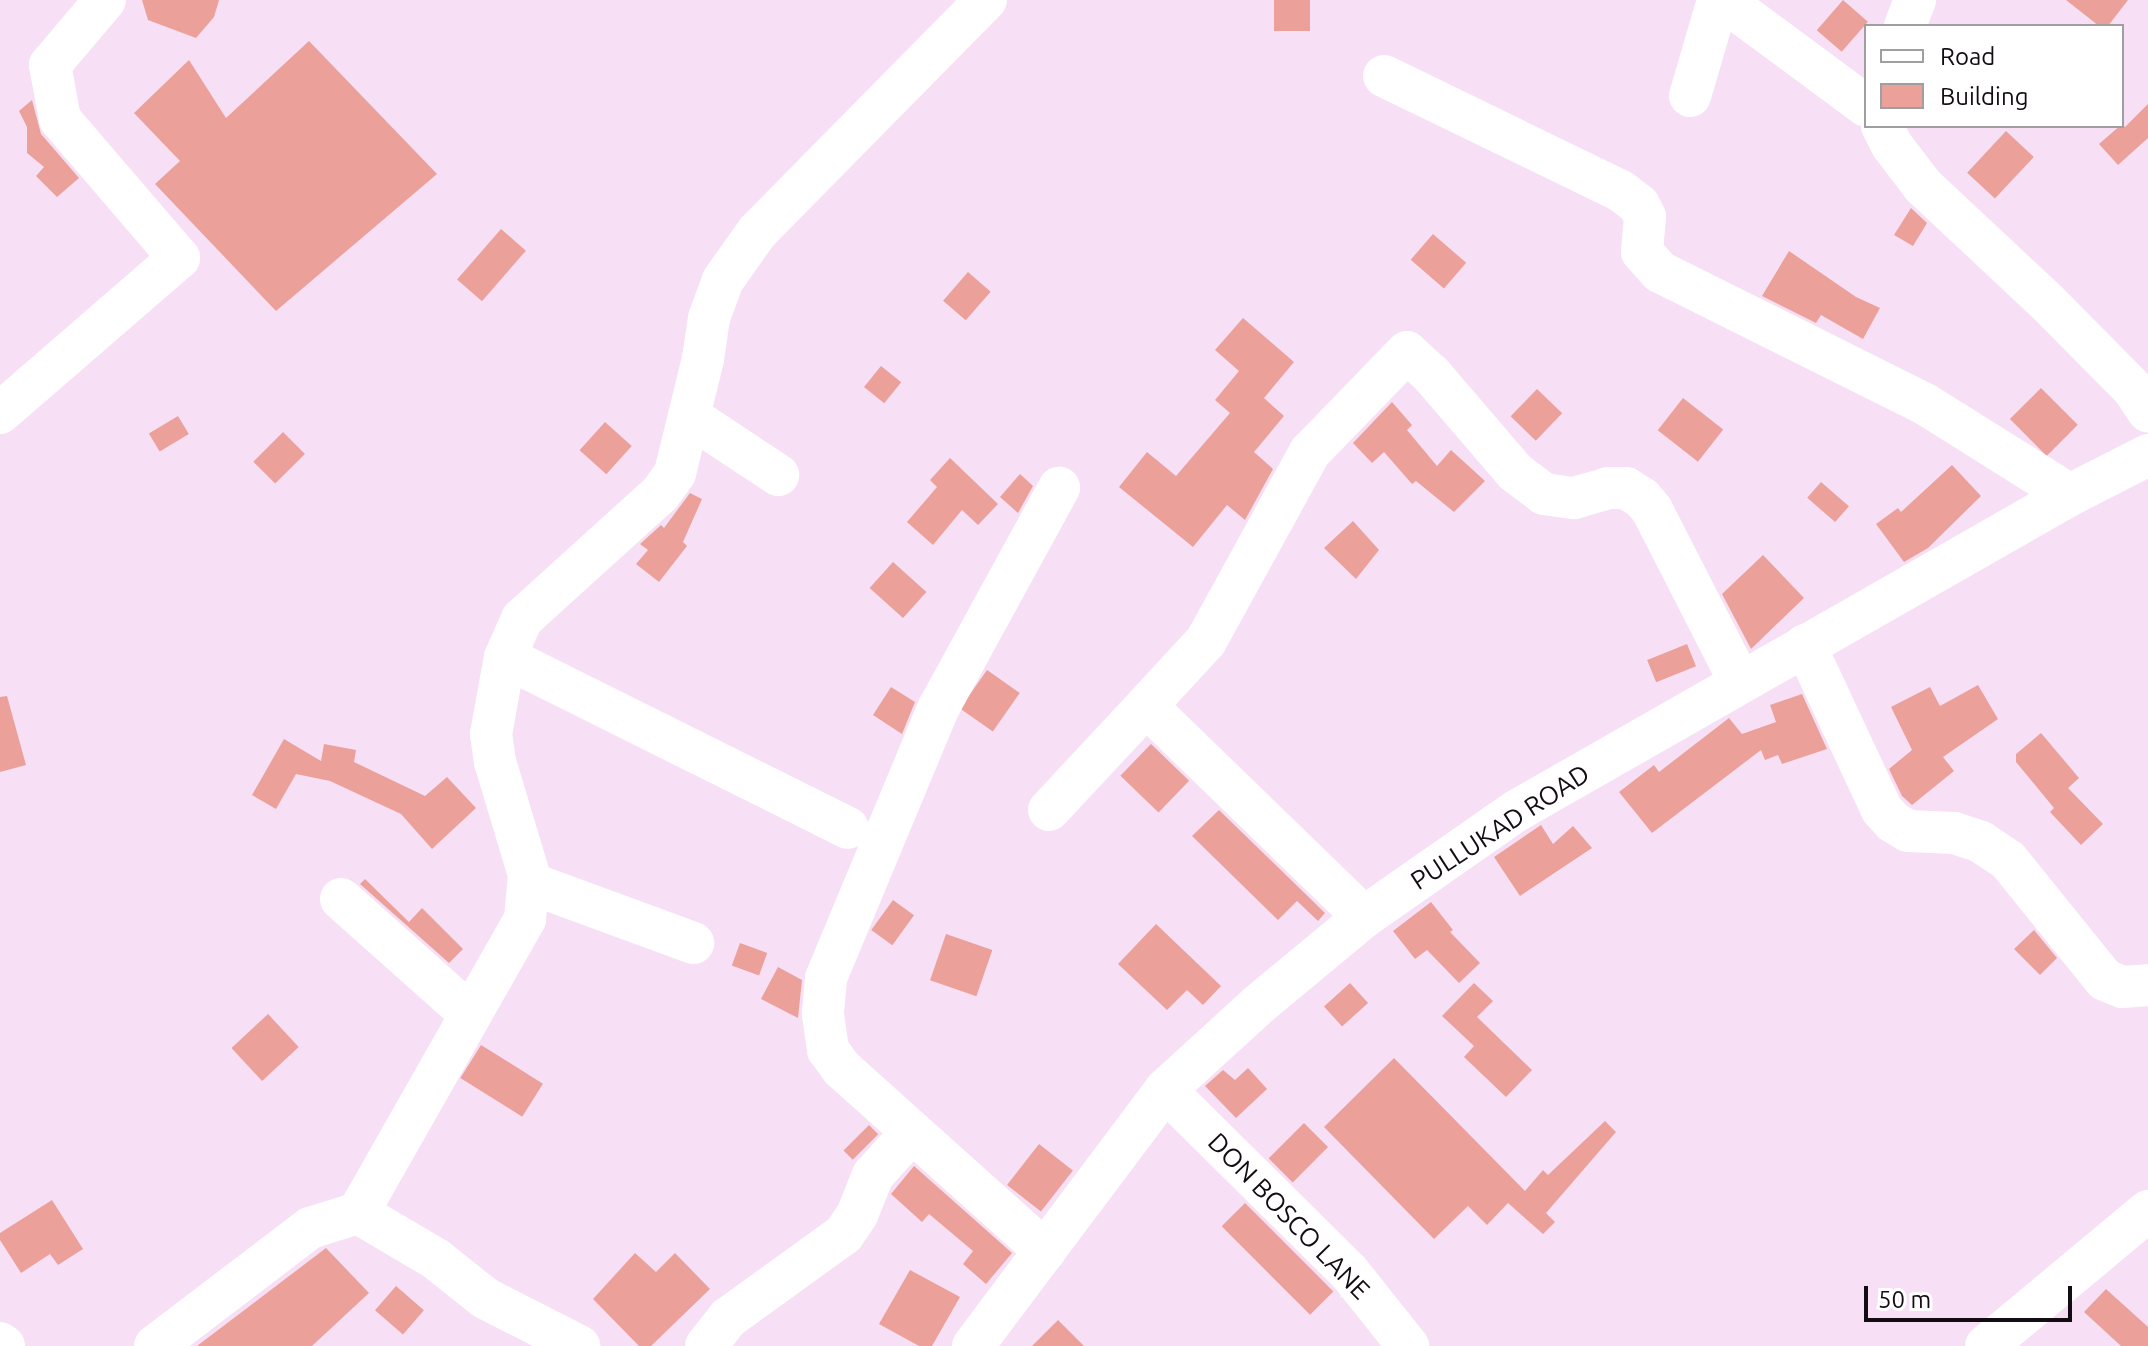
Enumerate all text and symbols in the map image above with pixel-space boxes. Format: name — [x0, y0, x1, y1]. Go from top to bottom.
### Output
legend — [1864, 24, 2124, 128]
text: Road — [1940, 43, 1995, 70]
text: Building — [1940, 83, 2028, 110]
street label: PULLUKAD ROAD — [1405, 758, 1595, 896]
street label: DON BOSCO LANE — [1202, 1126, 1376, 1306]
scale bar — [1868, 1270, 2076, 1320]
text: 50 m — [1878, 1286, 1931, 1313]

